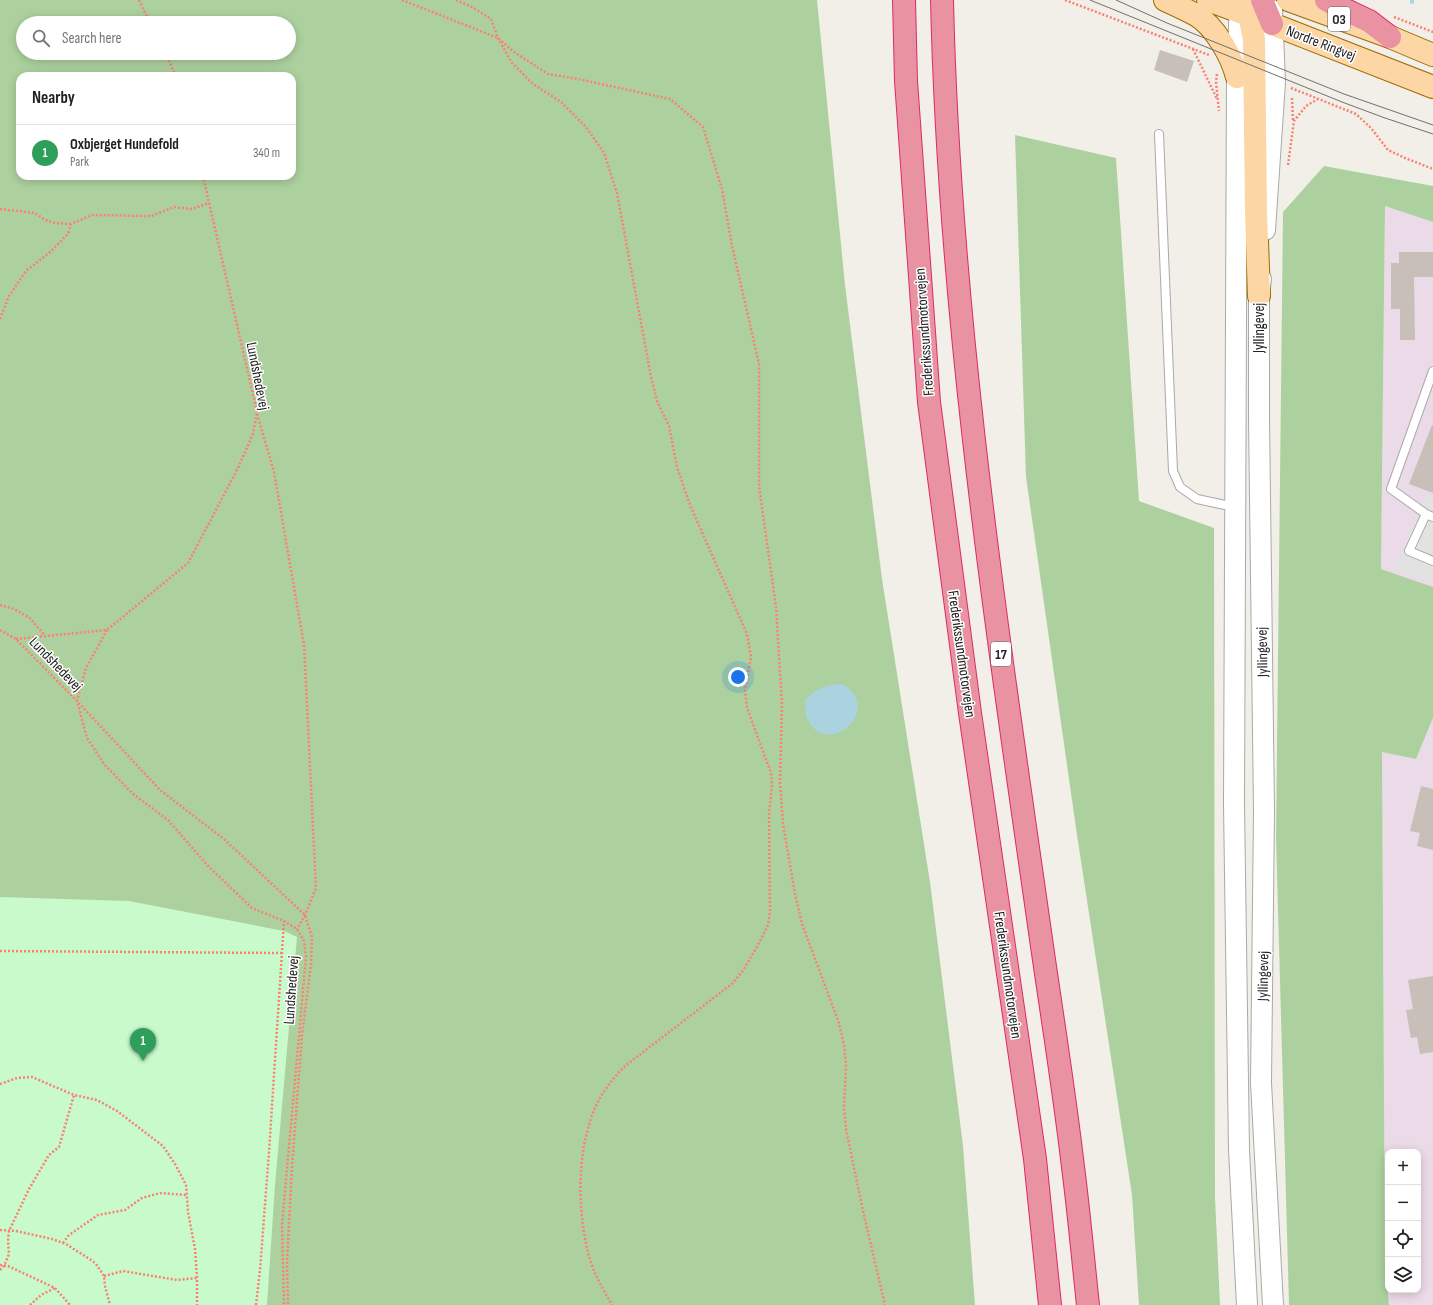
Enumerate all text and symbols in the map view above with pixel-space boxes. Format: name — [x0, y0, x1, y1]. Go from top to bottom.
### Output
road number: O3 — [1328, 7, 1350, 31]
search box — [16, 16, 296, 60]
street label: Nordre Ringvej — [1283, 22, 1359, 66]
icon: search — [30, 27, 52, 49]
text: Search here — [62, 29, 122, 48]
text: Nearby — [32, 88, 75, 108]
text: Oxbjerget Hundefold — [70, 135, 179, 154]
text: 1 — [42, 145, 48, 161]
text: 340 m — [253, 145, 280, 161]
text: Park — [70, 154, 89, 170]
street label: Frederikssundmotorvejen — [911, 267, 938, 396]
street label: Jyllingevej — [1250, 303, 1269, 354]
street label: Lundshedevej — [242, 340, 273, 412]
street label: Frederikssundmotorvejen — [943, 589, 980, 719]
street label: Jyllingevej — [1253, 626, 1272, 678]
street label: Lundshedevej — [25, 633, 87, 696]
road number: 17 — [991, 642, 1011, 666]
your location — [728, 667, 748, 687]
street label: Frederikssundmotorvejen — [989, 910, 1026, 1040]
street label: Jyllingevej — [1254, 950, 1273, 1002]
street label: Lundshedevej — [280, 955, 303, 1025]
pin: 1 — [130, 1028, 156, 1061]
map controls — [1385, 1149, 1421, 1293]
button: + — [1385, 1149, 1421, 1185]
button: − — [1385, 1185, 1421, 1221]
button: locate — [1385, 1221, 1421, 1257]
button: layers — [1385, 1257, 1421, 1293]

